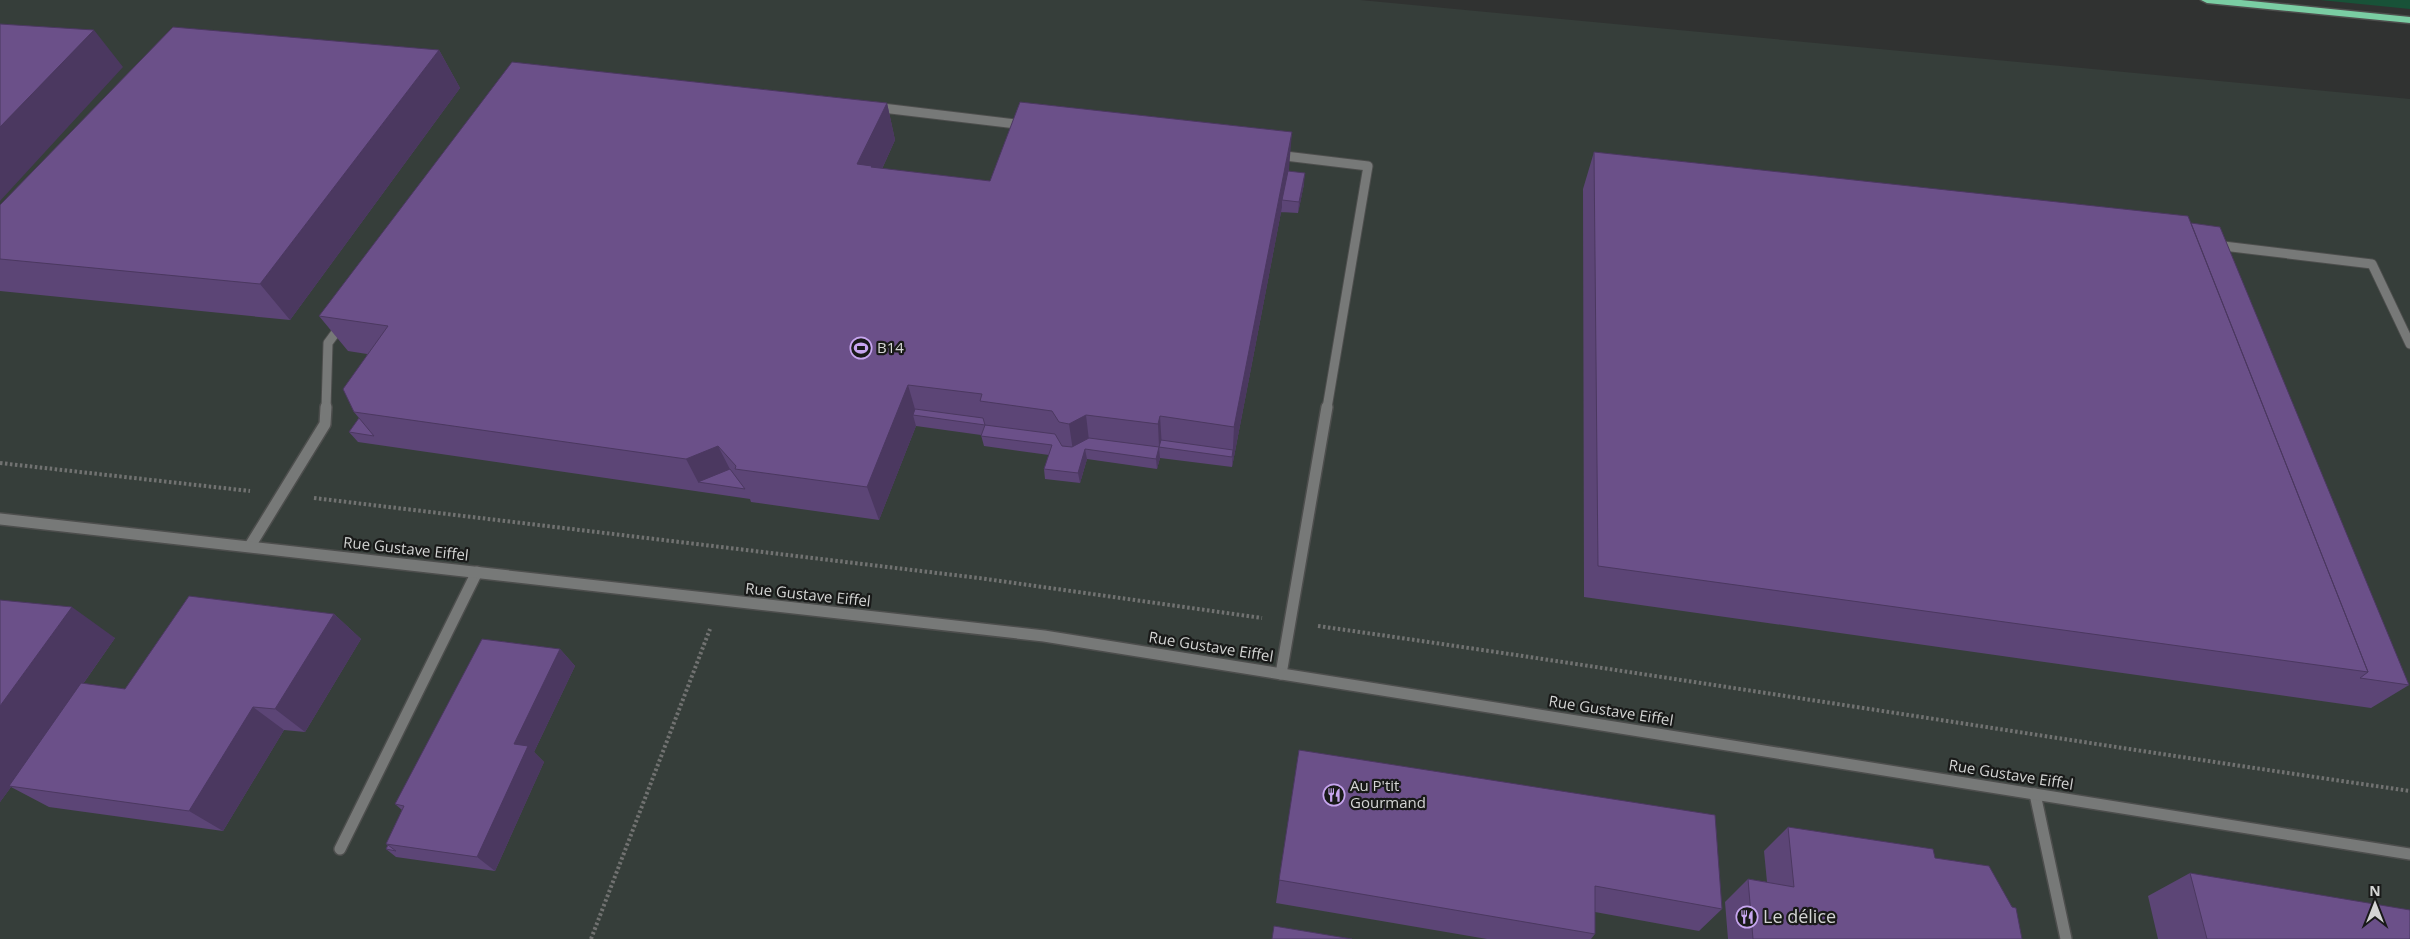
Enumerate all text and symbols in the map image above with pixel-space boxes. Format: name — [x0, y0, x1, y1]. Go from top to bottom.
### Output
sports icon: B14 — [849, 336, 873, 360]
place label: B14 — [877, 337, 904, 357]
street label: Rue Gustave Eiffel — [342, 531, 470, 565]
street label: Rue Gustave Eiffel — [744, 577, 872, 611]
street label: Rue Gustave Eiffel — [1147, 626, 1275, 666]
street label: Rue Gustave Eiffel — [1547, 690, 1675, 730]
street label: Rue Gustave Eiffel — [1947, 754, 2075, 794]
place label: Au P'tit Gourmand — [1350, 775, 1426, 812]
restaurant icon: Au P'tit Gourmand — [1322, 783, 1346, 807]
north arrow — [2350, 879, 2400, 929]
text: N — [2369, 881, 2381, 900]
place label: Le délice — [1763, 904, 1836, 928]
restaurant icon: Le délice — [1735, 905, 1759, 929]

